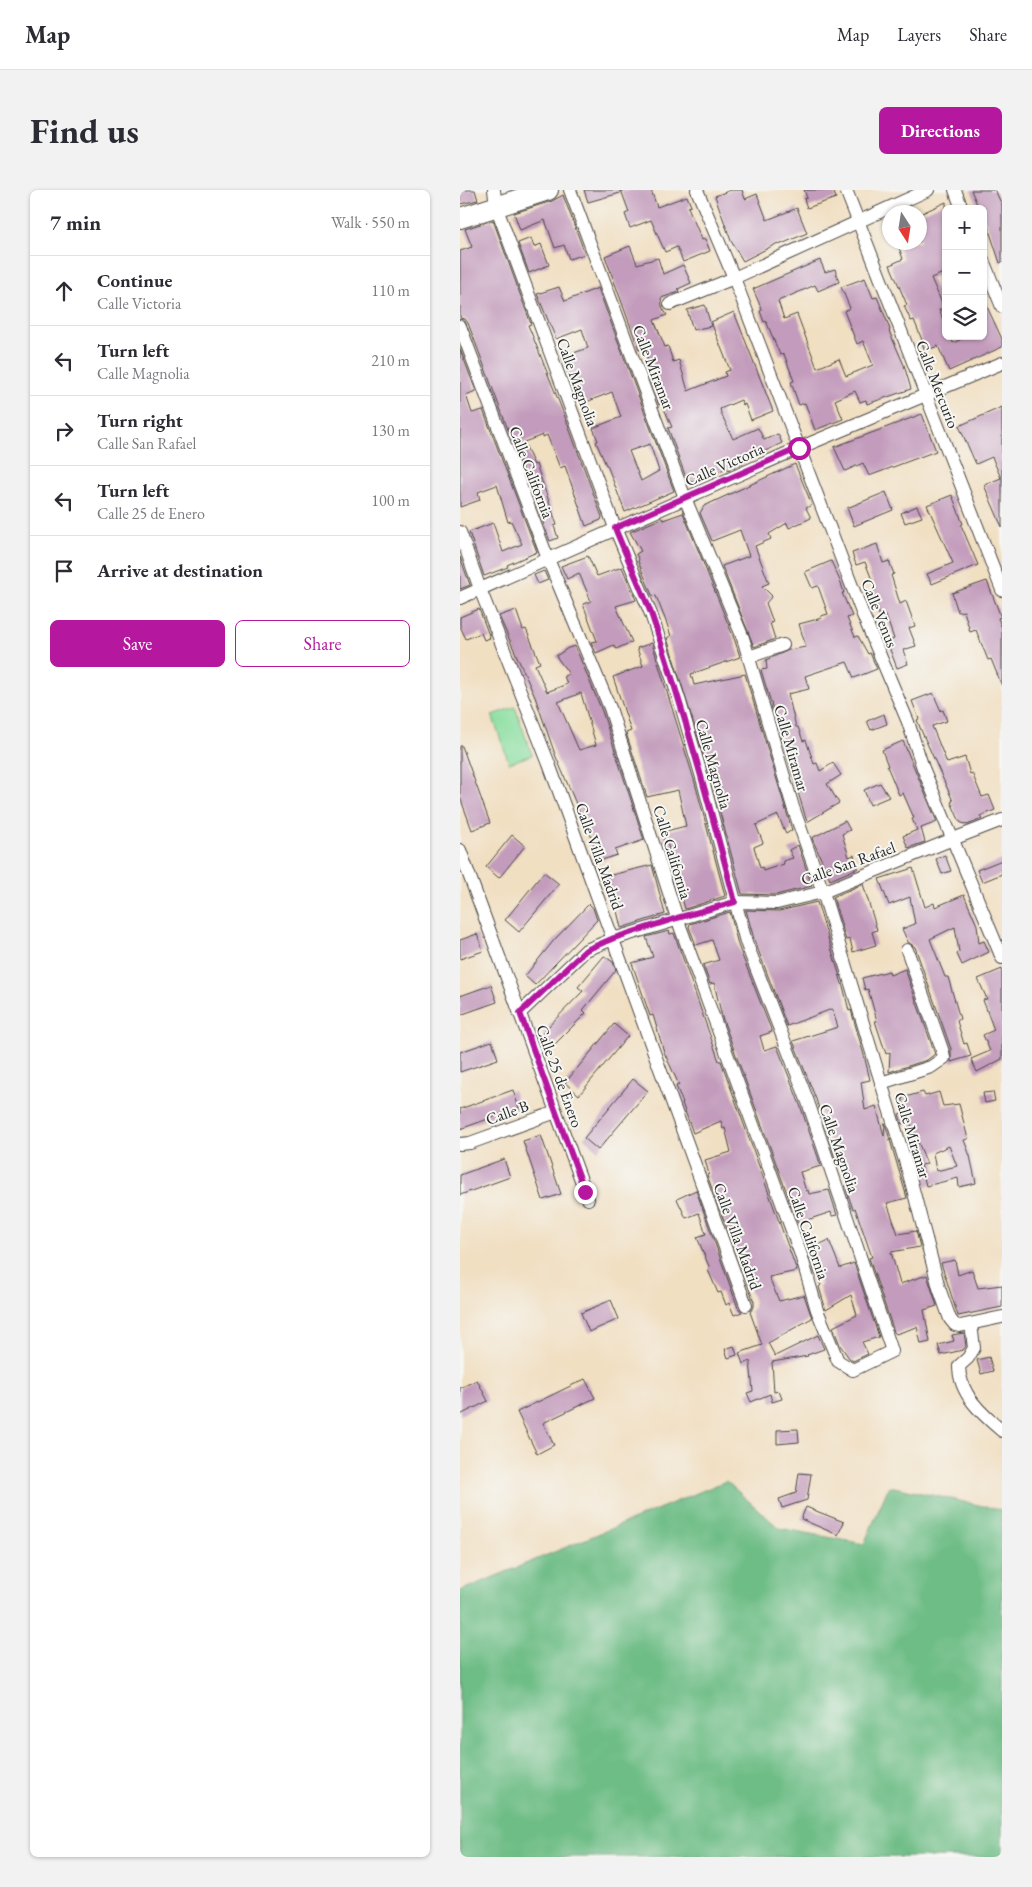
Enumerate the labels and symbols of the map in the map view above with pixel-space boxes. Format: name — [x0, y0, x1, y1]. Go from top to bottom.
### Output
north arrow — [882, 205, 927, 250]
street label: Calle Miramar — [628, 322, 680, 413]
street label: Calle Magnolia — [552, 335, 603, 430]
street label: Calle Mercurio — [911, 337, 964, 431]
street label: Calle California — [504, 423, 559, 522]
street label: Calle Victoria — [681, 437, 768, 491]
route start — [788, 437, 811, 460]
street label: Calle Venus — [856, 576, 903, 651]
street label: Calle Miramar — [769, 702, 814, 794]
street label: Calle Magnolia — [691, 717, 737, 812]
street label: Calle Villa Madrid — [570, 800, 629, 913]
street label: Calle California — [648, 803, 697, 902]
street label: Calle San Rafael — [798, 837, 899, 890]
street label: Calle 25 de Enero — [531, 1022, 588, 1131]
street label: Calle Miramar — [889, 1089, 936, 1181]
street label: Calle B — [483, 1095, 532, 1130]
street label: Calle Magnolia — [815, 1101, 865, 1196]
street label: Calle Villa Madrid — [708, 1180, 767, 1293]
route end — [574, 1181, 597, 1204]
street label: Calle California — [783, 1184, 834, 1283]

